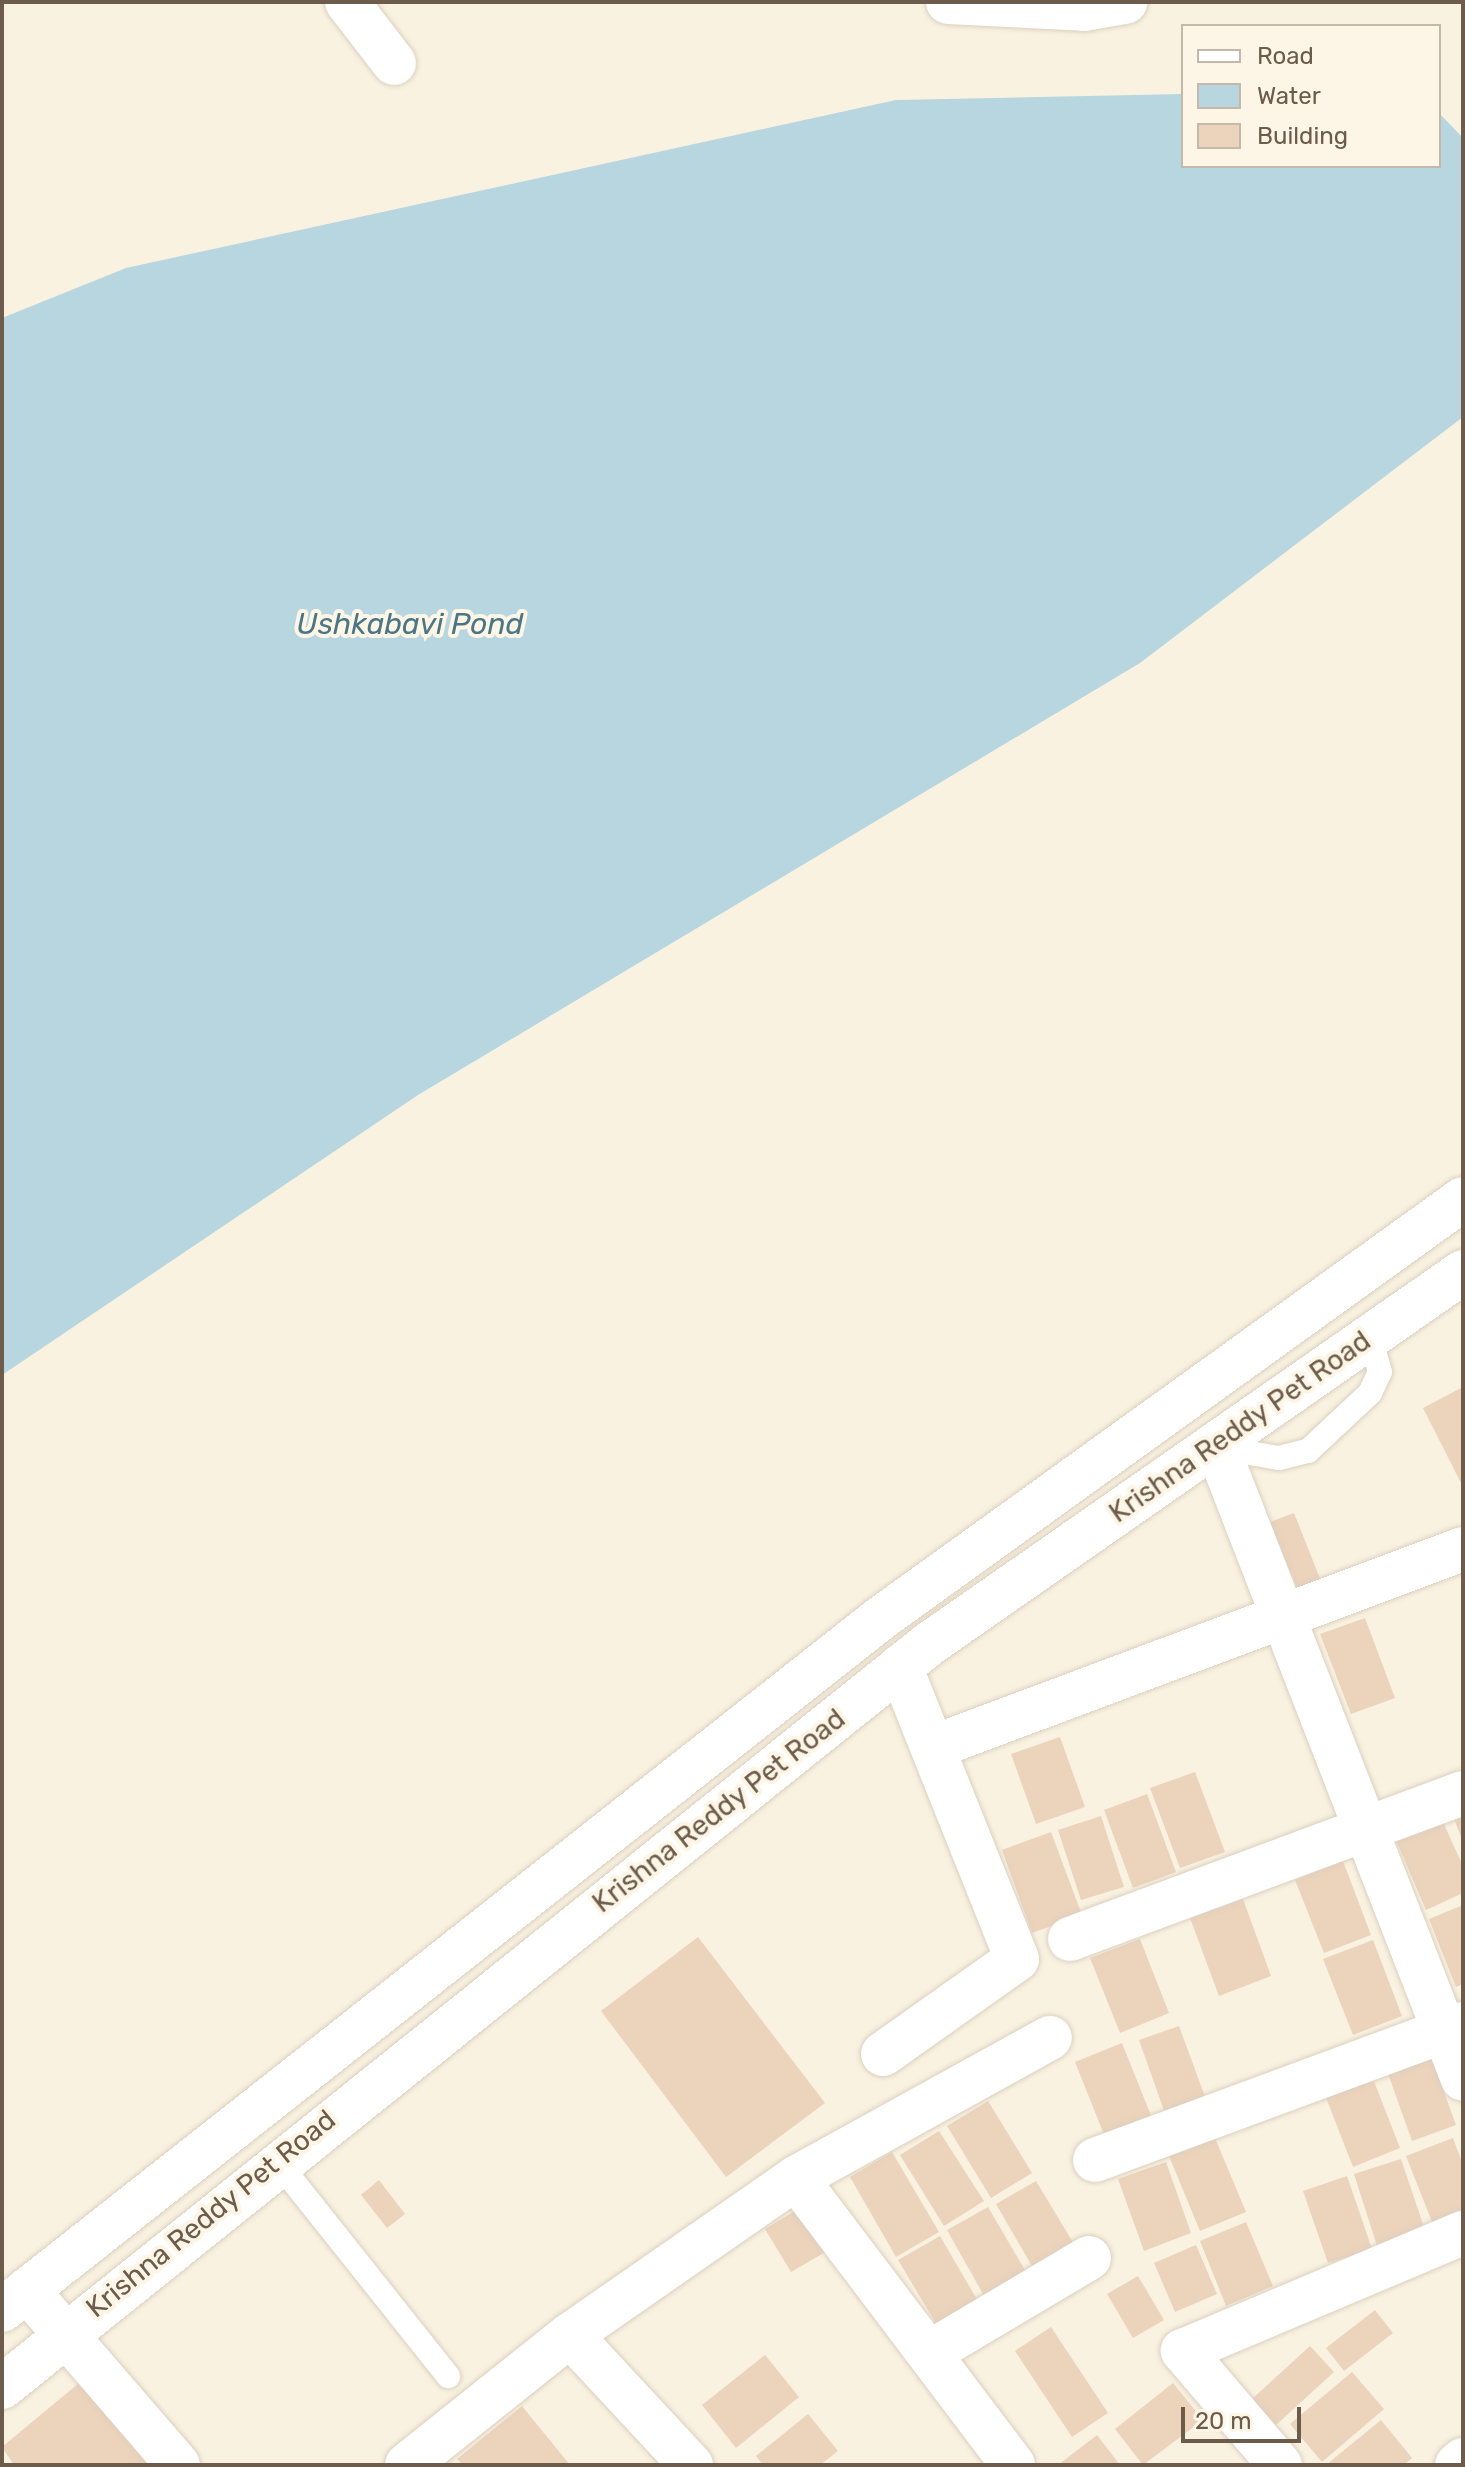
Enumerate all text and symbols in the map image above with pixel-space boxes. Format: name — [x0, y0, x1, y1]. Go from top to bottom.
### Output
legend — [1181, 24, 1441, 168]
text: Road — [1257, 42, 1314, 70]
text: Water — [1257, 82, 1321, 110]
text: Building — [1257, 122, 1348, 150]
water label: Ushkabavi Pond — [297, 606, 523, 642]
street label: Krishna Reddy Pet Road — [1103, 1324, 1377, 1530]
street label: Krishna Reddy Pet Road — [586, 1702, 852, 1920]
street label: Krishna Reddy Pet Road — [79, 2103, 343, 2325]
scale bar — [1185, 2391, 1305, 2441]
text: 20 m — [1195, 2407, 1252, 2435]

